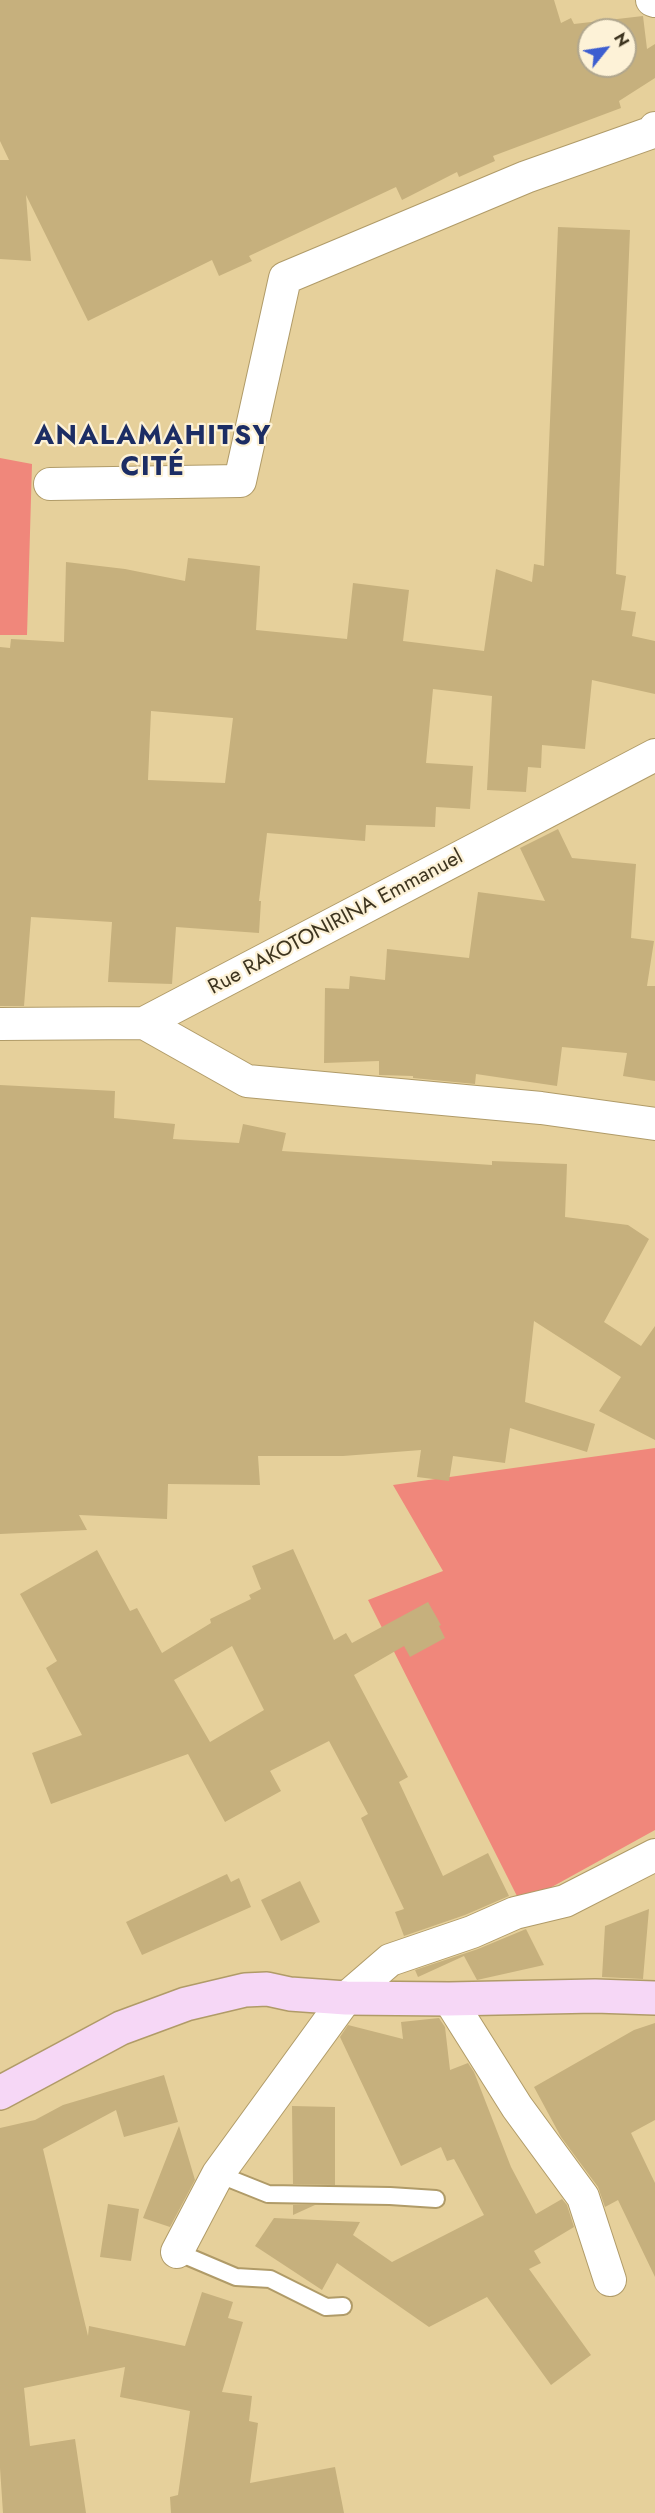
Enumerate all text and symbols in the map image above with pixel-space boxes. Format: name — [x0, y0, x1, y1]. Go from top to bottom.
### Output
north arrow — [577, 18, 637, 78]
text: N — [608, 28, 634, 51]
district label: ANALAMAHITSY CITÉ — [34, 421, 272, 484]
street label: Rue RAKOTONIRINA Emmanuel — [205, 845, 467, 1001]

